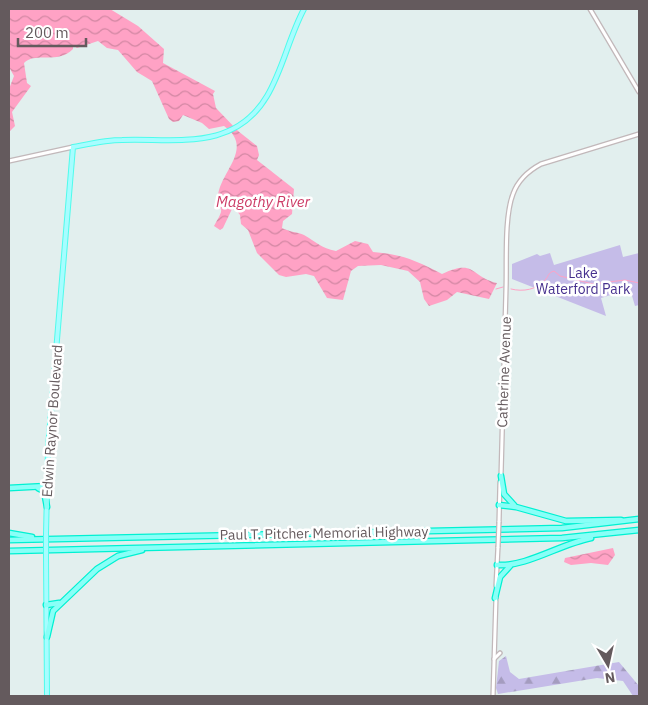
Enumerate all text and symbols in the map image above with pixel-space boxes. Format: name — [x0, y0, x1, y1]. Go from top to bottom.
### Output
scale bar — [18, 15, 85, 47]
text: 200 m — [25, 23, 69, 42]
water label: Magothy River — [216, 192, 310, 211]
park label: Lake Waterford Park — [536, 264, 631, 298]
street label: Catherine Avenue — [493, 316, 515, 428]
street label: Edwin Raynor Boulevard — [38, 344, 66, 498]
street label: Paul T. Pitcher Memorial Highway — [219, 522, 429, 544]
north arrow — [583, 640, 633, 690]
text: N — [604, 668, 616, 688]

